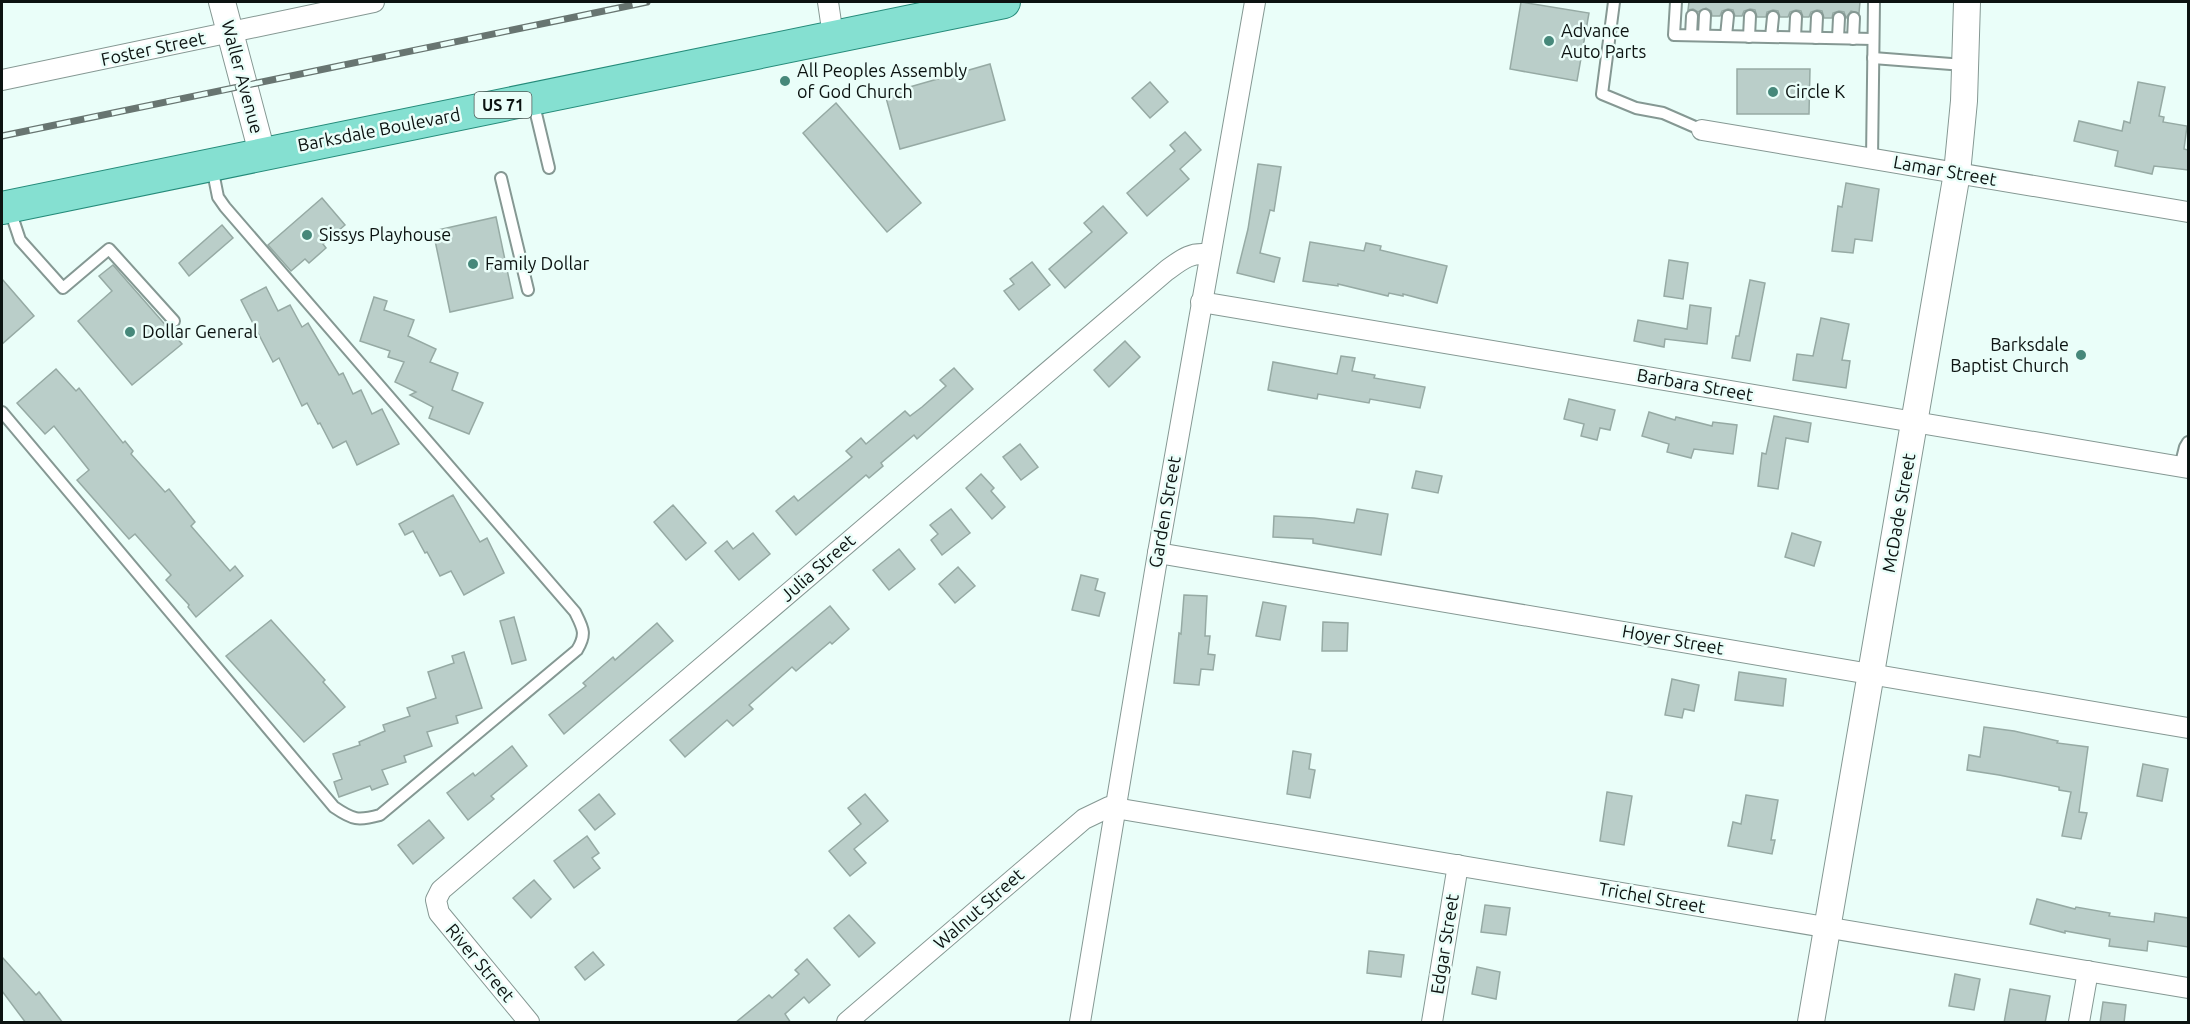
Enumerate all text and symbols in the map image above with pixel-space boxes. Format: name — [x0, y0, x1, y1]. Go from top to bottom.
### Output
street label: Waller Avenue — [218, 18, 268, 136]
place label: Advance Auto Parts — [1561, 20, 1646, 61]
street label: Foster Street — [99, 27, 207, 69]
marker: Advance Auto Parts — [1542, 34, 1556, 48]
place label: All Peoples Assembly of God Church — [797, 60, 967, 101]
marker: All Peoples Assembly of God Church — [778, 74, 792, 88]
place label: Circle K — [1785, 81, 1845, 101]
marker: Circle K — [1766, 85, 1780, 99]
road number: US 71 — [474, 92, 532, 118]
street label: Barksdale Boulevard — [296, 103, 462, 155]
street label: Lamar Street — [1892, 151, 1998, 189]
place label: Sissys Playhouse — [319, 224, 451, 244]
marker: Sissys Playhouse — [300, 228, 314, 242]
place label: Family Dollar — [485, 253, 589, 273]
marker: Family Dollar — [466, 257, 480, 271]
place label: Dollar General — [142, 321, 258, 341]
marker: Dollar General — [123, 325, 137, 339]
place label: Barksdale Baptist Church — [1950, 334, 2069, 375]
marker: Barksdale Baptist Church — [2074, 348, 2088, 362]
street label: Barbara Street — [1635, 364, 1755, 404]
street label: McDade Street — [1878, 452, 1918, 574]
street label: Garden Street — [1144, 454, 1184, 569]
street label: Julia Street — [776, 530, 859, 605]
street label: Hoyer Street — [1621, 620, 1726, 658]
street label: Walnut Street — [929, 864, 1027, 953]
street label: Trichel Street — [1597, 878, 1707, 916]
street label: Edgar Street — [1426, 892, 1462, 995]
street label: River Street — [442, 919, 519, 1005]

